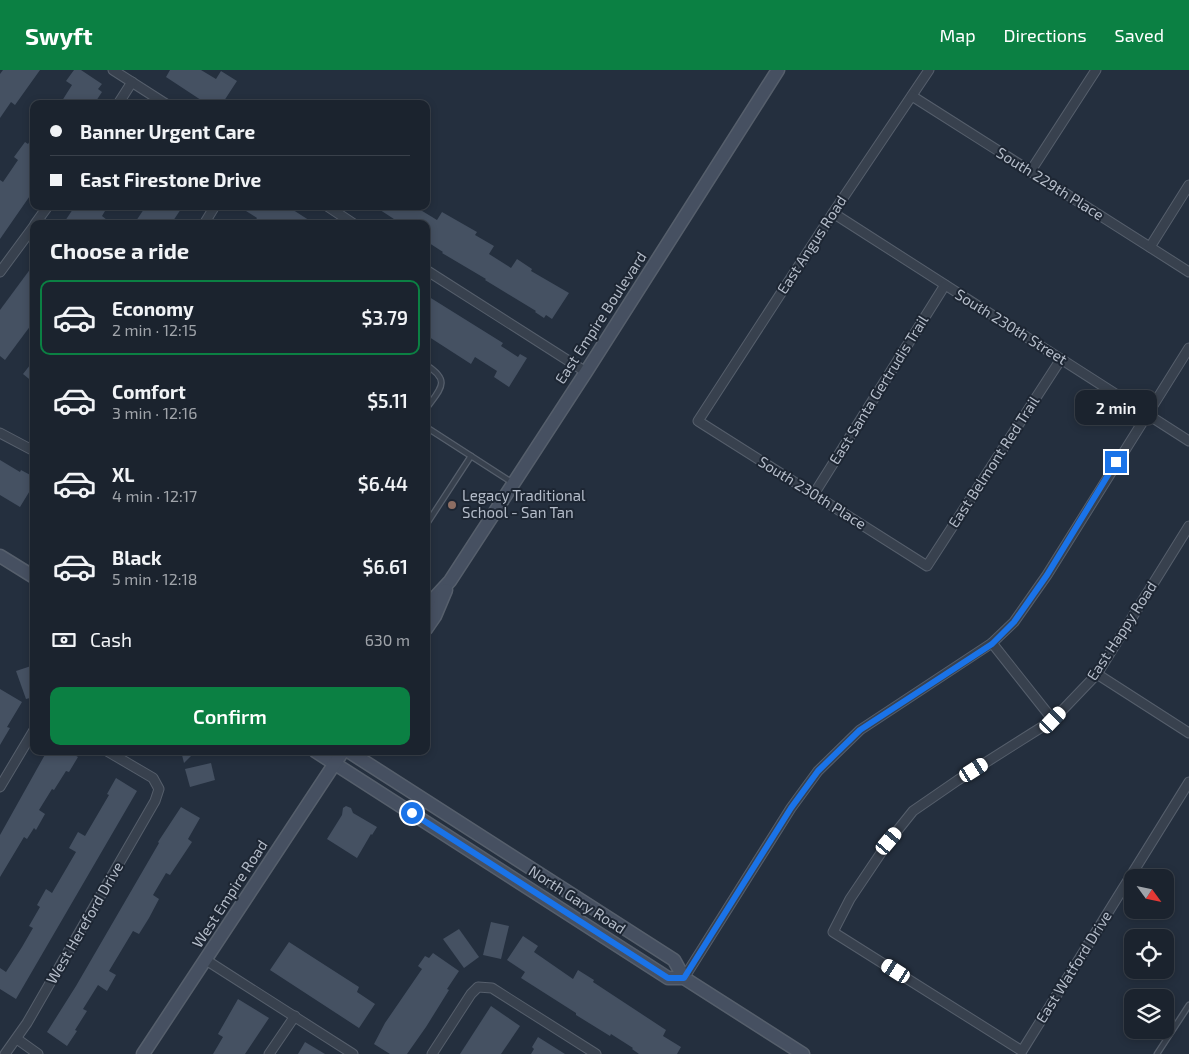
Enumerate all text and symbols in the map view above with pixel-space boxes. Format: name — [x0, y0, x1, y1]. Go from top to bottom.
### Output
text: Swyft — [25, 21, 93, 50]
text: Map — [939, 24, 976, 46]
text: Directions — [1004, 24, 1087, 46]
text: Saved — [1115, 24, 1164, 46]
text: Banner Urgent Care — [80, 120, 255, 143]
street label: South 229th Place — [993, 143, 1108, 223]
text: East Firestone Drive — [80, 168, 261, 191]
street label: East Angus Road — [773, 192, 850, 297]
text: Choose a ride — [50, 237, 189, 263]
street label: East Empire Boulevard — [551, 248, 650, 387]
street label: South 230th Street — [952, 284, 1071, 368]
icon: car — [52, 295, 97, 340]
text: Economy — [112, 297, 194, 320]
text: $3.79 — [362, 306, 408, 329]
street label: East Santa Gertrudis Trail — [825, 311, 932, 467]
text: 2 min · 12:15 — [112, 320, 197, 339]
icon: car — [52, 378, 97, 423]
text: Comfort — [112, 380, 186, 403]
text: $5.11 — [367, 389, 408, 412]
callout: 2 min — [1075, 390, 1157, 424]
street label: East Belmont Red Trail — [944, 392, 1043, 531]
text: 2 min — [1096, 398, 1136, 417]
text: 3 min · 12:16 — [112, 403, 197, 422]
route end — [1105, 451, 1127, 473]
street label: South 230th Place — [755, 452, 870, 533]
icon: car — [52, 461, 97, 506]
text: XL — [112, 463, 134, 486]
text: $6.44 — [358, 472, 408, 495]
text: 4 min · 12:17 — [112, 486, 197, 505]
place label: Legacy Traditional School - San Tan — [462, 486, 586, 521]
marker: Legacy Traditional School - San Tan — [446, 499, 458, 511]
icon: car — [52, 544, 97, 589]
text: Black — [112, 546, 162, 569]
text: $6.61 — [363, 555, 408, 578]
text: 5 min · 12:18 — [112, 569, 198, 588]
street label: East Happy Road — [1082, 578, 1160, 683]
icon: cash — [50, 626, 78, 654]
text: Cash — [90, 628, 132, 651]
text: 630 m — [365, 630, 410, 649]
button: Confirm — [50, 687, 410, 745]
car — [1037, 704, 1068, 736]
car — [957, 756, 990, 784]
route start — [401, 802, 423, 824]
car — [873, 825, 904, 857]
street label: West Empire Road — [188, 836, 271, 951]
street label: West Hereford Drive — [42, 858, 126, 987]
street label: North Gary Road — [526, 861, 629, 937]
north arrow — [1124, 869, 1174, 919]
map controls — [1124, 869, 1174, 1039]
street label: East Watford Drive — [1031, 907, 1115, 1026]
button: locate — [1124, 929, 1174, 979]
car — [879, 957, 912, 985]
button: layers — [1124, 989, 1174, 1039]

